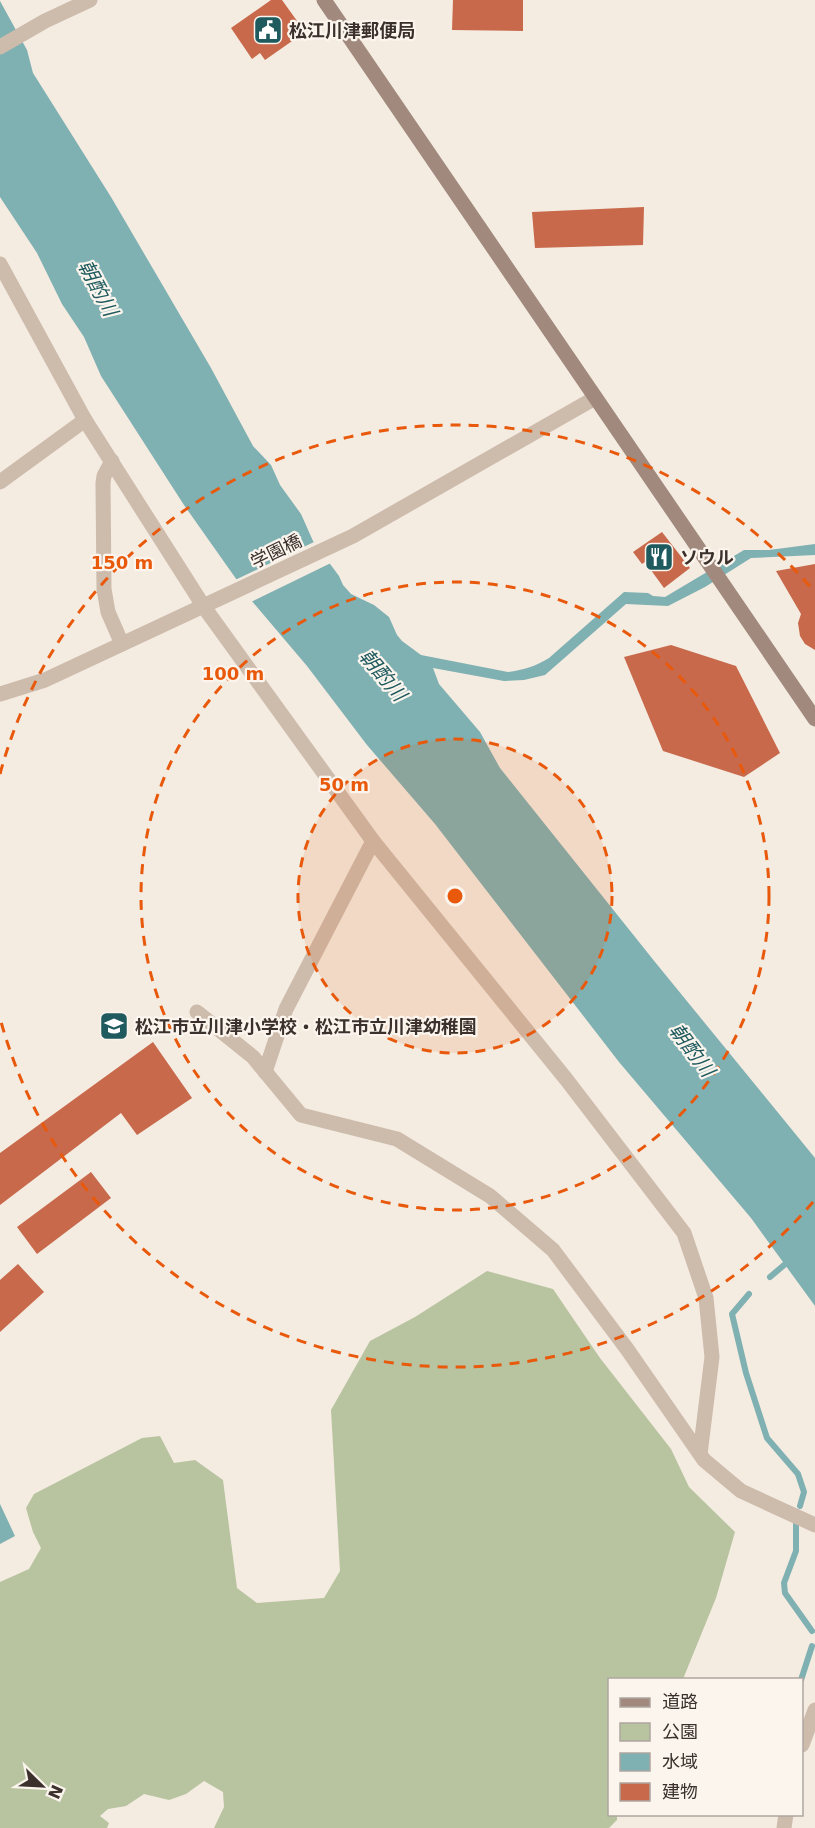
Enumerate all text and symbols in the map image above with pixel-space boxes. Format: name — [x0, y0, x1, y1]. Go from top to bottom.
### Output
public building icon: 松江川津郵便局 — [252, 14, 284, 46]
place label: 松江川津郵便局 — [289, 20, 415, 41]
water label: 朝酌川 — [73, 256, 124, 322]
street label: 学園橋 — [247, 530, 305, 572]
restaurant icon: ソウル — [643, 541, 675, 573]
place label: ソウル — [680, 547, 734, 568]
text: 150 m — [91, 552, 153, 573]
water label: 朝酌川 — [355, 644, 413, 707]
text: 100 m — [202, 663, 264, 684]
text: 50 m — [319, 774, 369, 795]
centre of rings — [445, 886, 465, 906]
school or university icon: 松江市立川津小学校・松江市立川津幼稚園 — [98, 1010, 130, 1042]
place label: 松江市立川津小学校・松江市立川津幼稚園 — [135, 1016, 477, 1037]
water label: 朝酌川 — [664, 1019, 721, 1083]
legend — [608, 1678, 803, 1816]
text: 道路 — [662, 1691, 698, 1712]
text: 公園 — [662, 1721, 698, 1742]
text: 水域 — [662, 1751, 698, 1772]
north arrow — [12, 1756, 72, 1816]
text: 建物 — [662, 1781, 698, 1802]
text: N — [44, 1782, 67, 1802]

